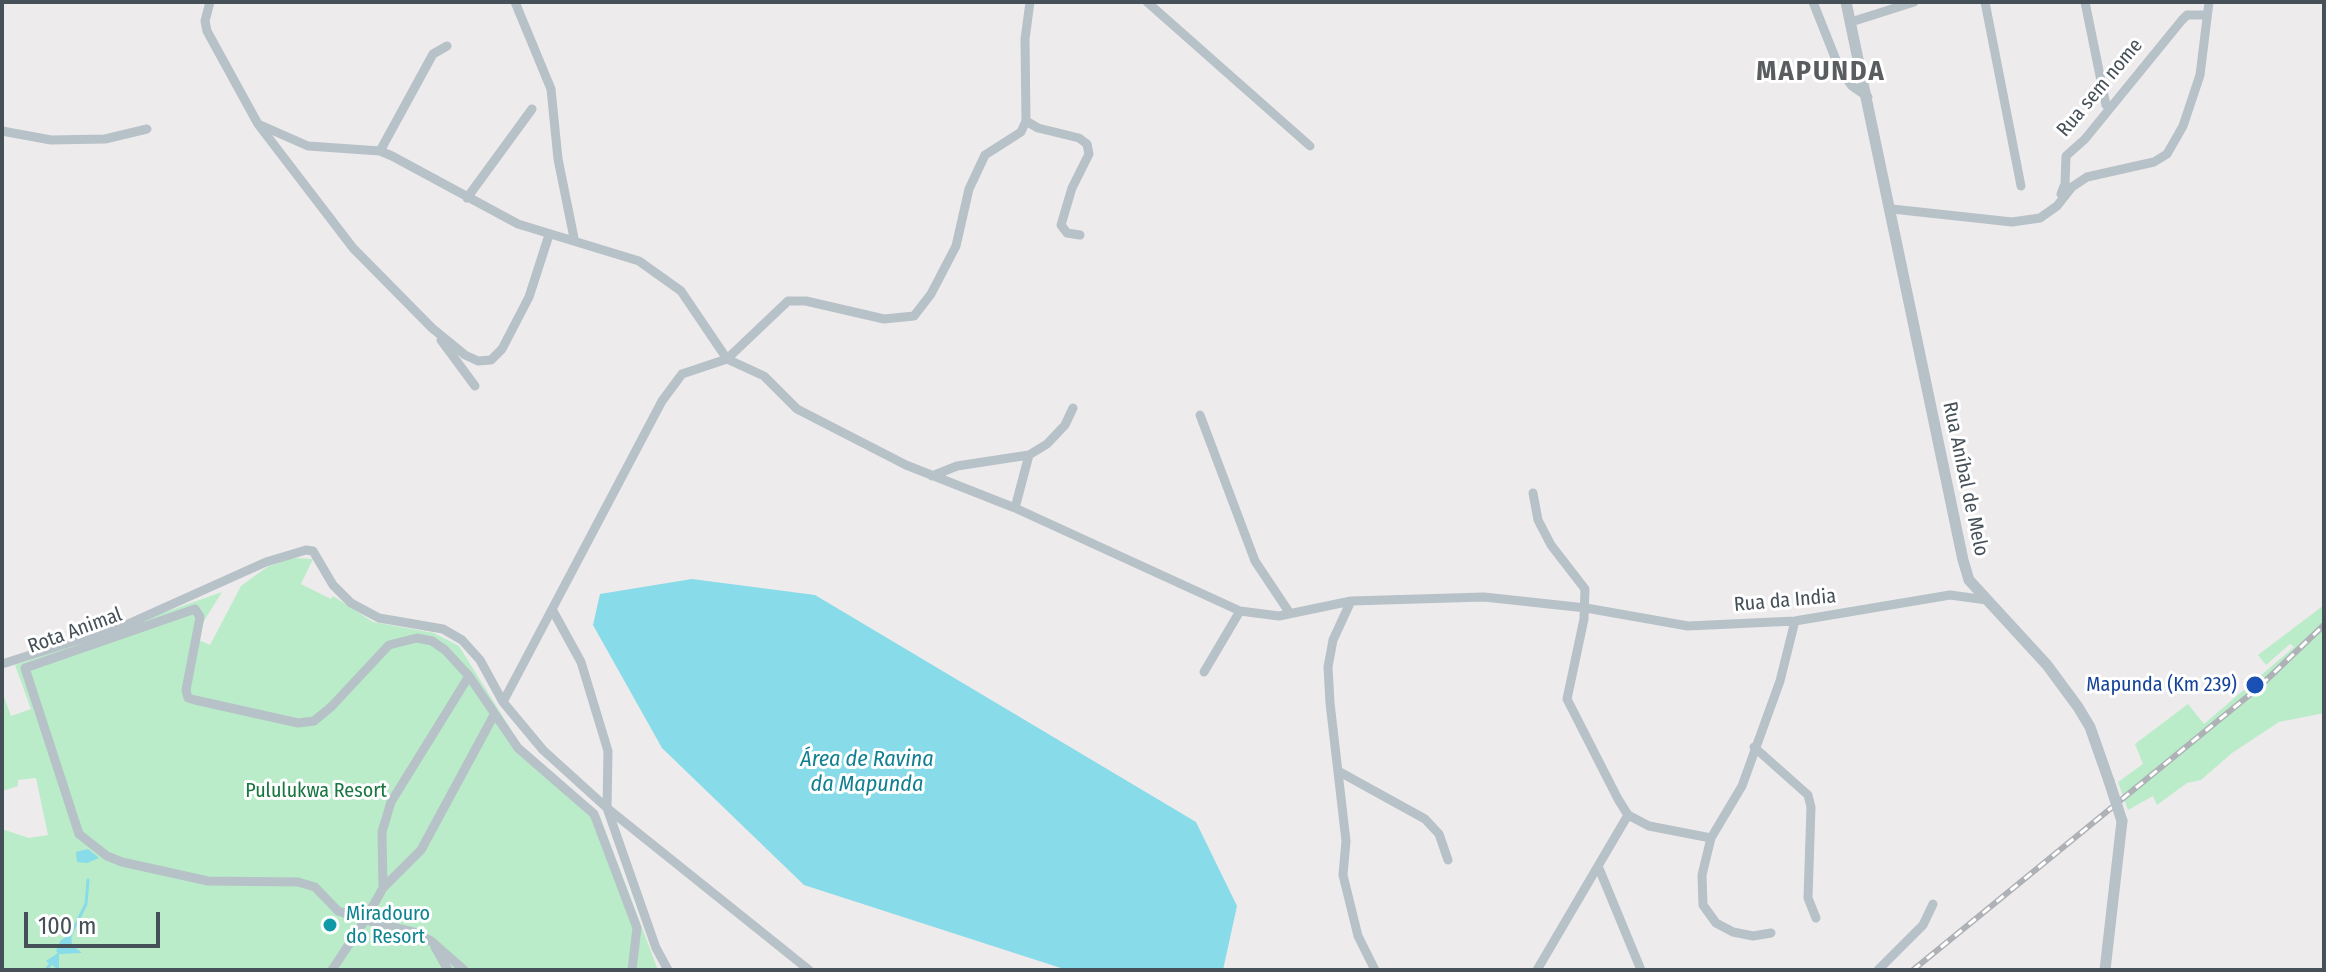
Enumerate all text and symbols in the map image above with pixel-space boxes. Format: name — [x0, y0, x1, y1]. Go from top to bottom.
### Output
street label: Rua sem nome — [2052, 34, 2148, 142]
district label: MAPUNDA — [1756, 55, 1886, 89]
street label: Rua Aníbal de Melo — [1937, 400, 1993, 558]
street label: Rua da India — [1733, 585, 1837, 617]
street label: Rota Animal — [25, 603, 125, 659]
place label: Mapunda (Km 239) — [2086, 673, 2237, 697]
marker: Mapunda (Km 239) — [2244, 674, 2266, 696]
water label: Área de Ravina da Mapunda — [800, 747, 934, 798]
park label: Pululukwa Resort — [245, 779, 387, 803]
scale bar — [28, 896, 164, 946]
place label: Miradouro do Resort — [346, 902, 430, 949]
text: 100 m — [38, 912, 96, 940]
marker: Miradouro do Resort — [321, 916, 339, 934]

